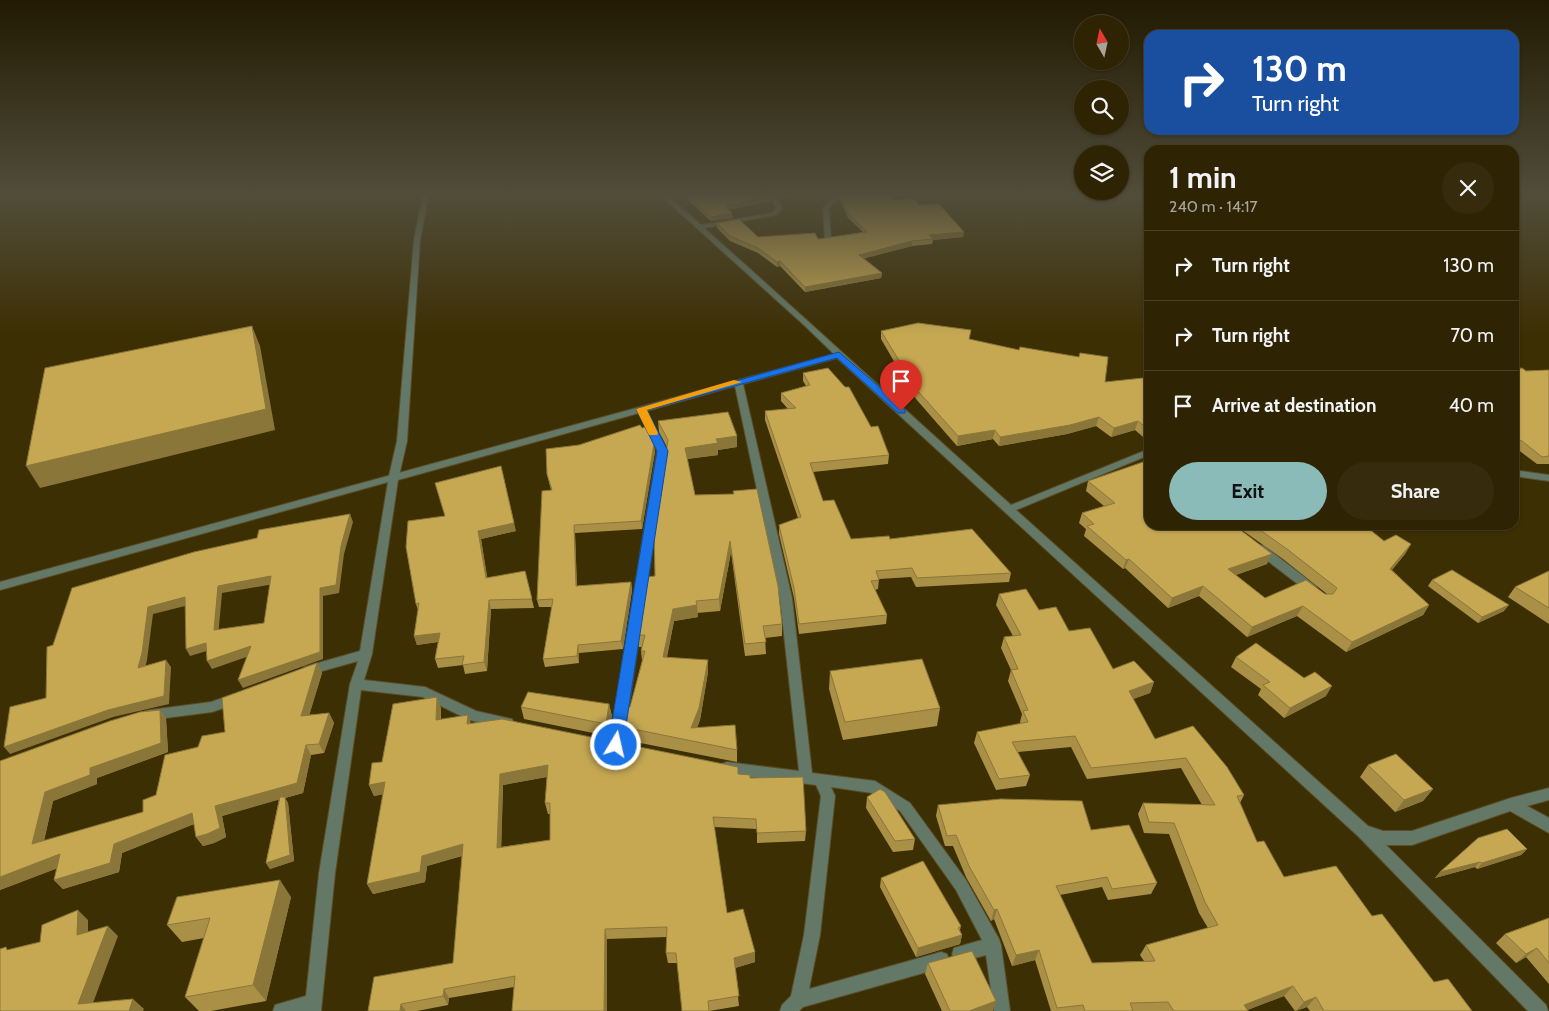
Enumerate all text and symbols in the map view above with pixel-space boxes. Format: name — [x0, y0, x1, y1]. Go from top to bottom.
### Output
north arrow — [1074, 15, 1129, 70]
map controls — [1074, 15, 1129, 200]
text: 130 m — [1252, 47, 1347, 90]
icon: right — [1169, 50, 1234, 115]
button: search — [1074, 80, 1129, 135]
text: Turn right — [1252, 90, 1339, 117]
button: layers — [1074, 145, 1129, 200]
text: 1 min — [1169, 159, 1237, 196]
button: close — [1442, 162, 1494, 214]
text: 240 m · 14:17 — [1169, 197, 1258, 216]
icon: right — [1169, 252, 1197, 280]
text: Turn right — [1212, 254, 1290, 277]
text: 130 m — [1443, 254, 1494, 277]
icon: right — [1169, 322, 1197, 350]
text: Turn right — [1212, 324, 1290, 347]
text: 70 m — [1450, 324, 1494, 347]
pin — [880, 360, 922, 411]
icon: arrive — [887, 367, 915, 395]
icon: arrive — [1169, 392, 1197, 420]
text: Arrive at destination — [1212, 394, 1376, 417]
text: 40 m — [1449, 394, 1494, 417]
button: Exit — [1169, 462, 1327, 520]
button: Share — [1337, 462, 1494, 520]
position arrow — [589, 718, 641, 770]

